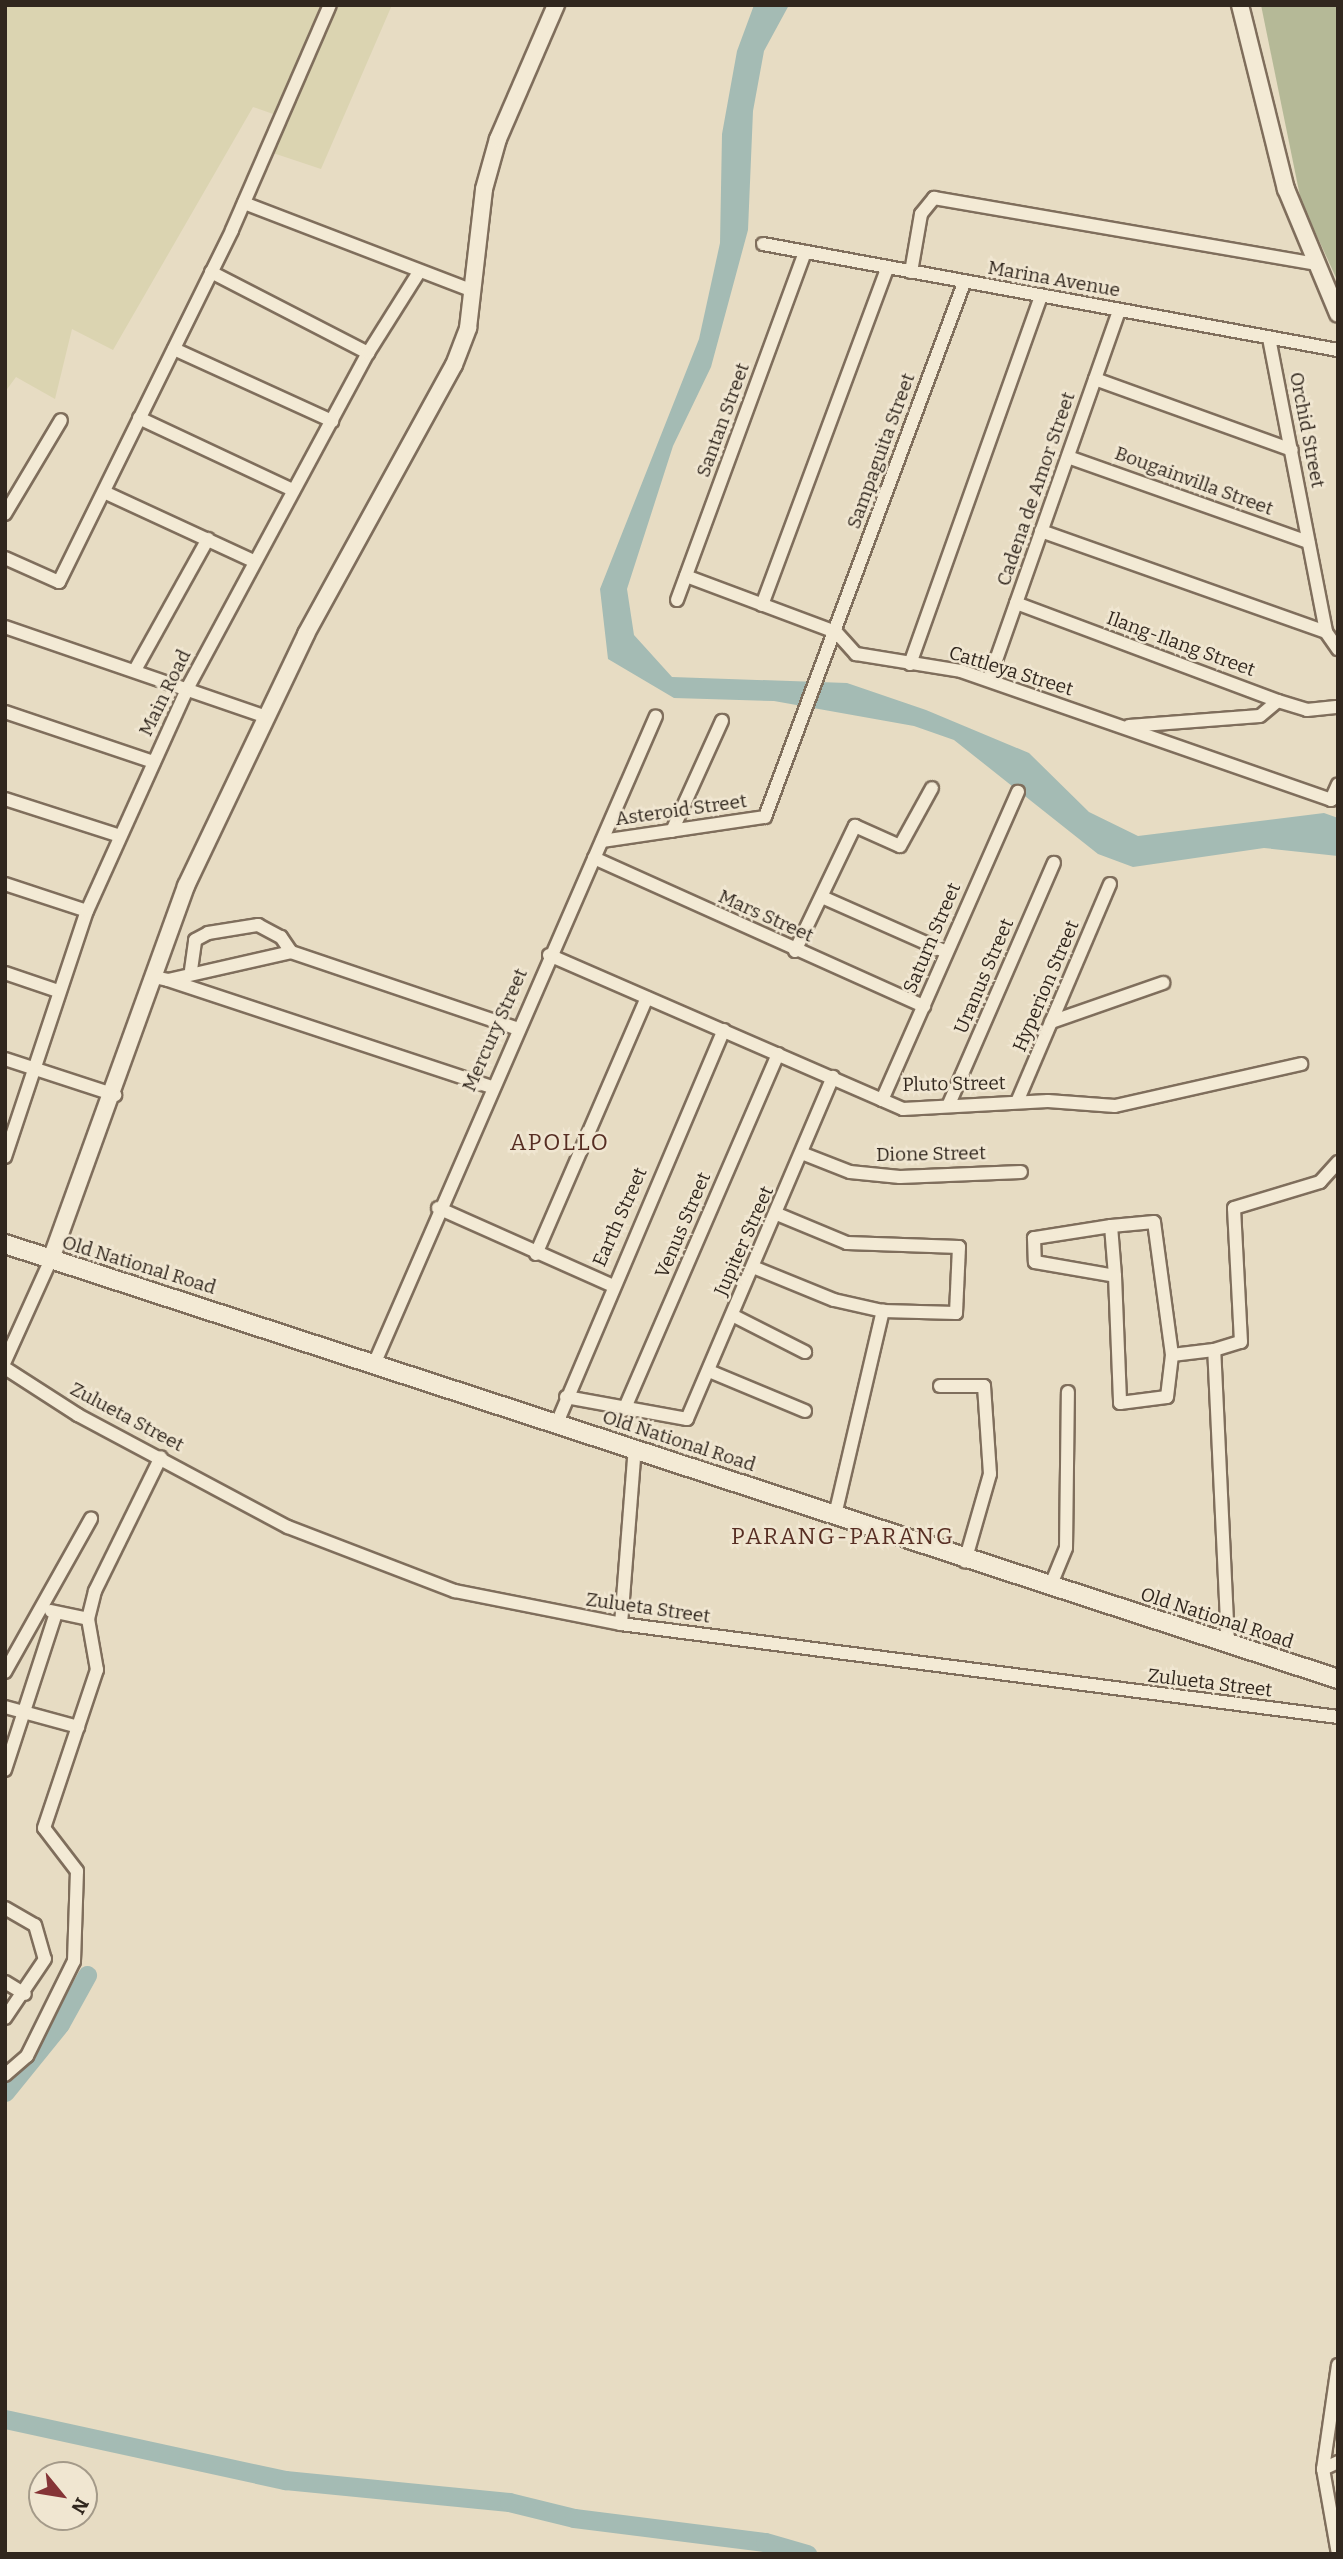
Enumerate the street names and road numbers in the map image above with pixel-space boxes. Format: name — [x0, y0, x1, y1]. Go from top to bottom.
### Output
street label: Marina Avenue — [986, 256, 1122, 302]
street label: Santan Street — [692, 360, 754, 480]
street label: Sampaguita Street — [842, 370, 920, 532]
street label: Orchid Street — [1285, 370, 1329, 490]
street label: Cadena de Amor Street — [992, 389, 1080, 589]
street label: Bougainvilla Street — [1112, 442, 1276, 520]
street label: Ilang-Ilang Street — [1104, 607, 1258, 681]
street label: Cattleya Street — [946, 641, 1076, 701]
street label: Main Road — [134, 646, 196, 740]
street label: Asteroid Street — [614, 789, 748, 831]
street label: Saturn Street — [899, 879, 965, 997]
street label: Mars Street — [715, 885, 817, 947]
street label: Uranus Street — [950, 915, 1018, 1037]
street label: Hyperion Street — [1008, 917, 1084, 1055]
street label: Mercury Street — [458, 965, 532, 1095]
street label: Pluto Street — [902, 1072, 1006, 1096]
street label: Dione Street — [876, 1142, 986, 1166]
street label: Earth Street — [588, 1164, 652, 1270]
street label: Venus Street — [651, 1169, 715, 1281]
street label: Jupiter Street — [710, 1183, 778, 1299]
street label: Old National Road — [59, 1231, 219, 1299]
street label: Zulueta Street — [66, 1378, 188, 1456]
street label: Old National Road — [600, 1406, 758, 1476]
street label: Old National Road — [1138, 1583, 1296, 1653]
street label: Zulueta Street — [584, 1588, 712, 1628]
street label: Zulueta Street — [1146, 1664, 1274, 1702]

